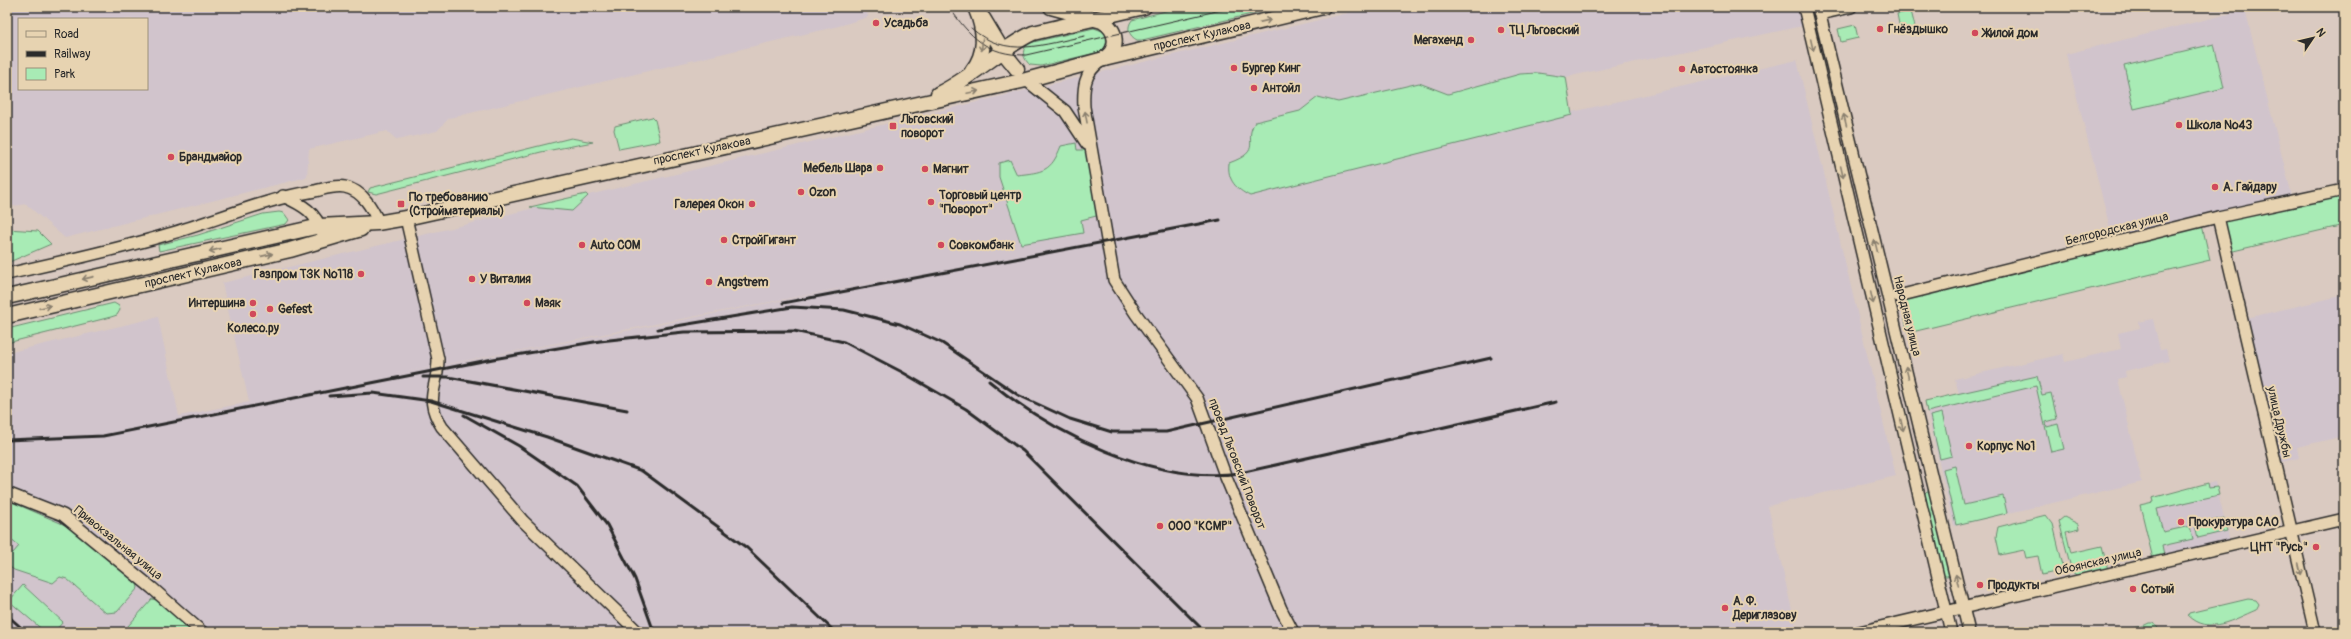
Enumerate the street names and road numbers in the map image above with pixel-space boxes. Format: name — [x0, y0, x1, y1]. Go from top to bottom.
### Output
street label: проспект Кулакова — [1152, 17, 1252, 54]
street label: проспект Кулакова — [652, 133, 752, 169]
street label: Белгородская улица — [2064, 209, 2170, 249]
street label: проспект Кулакова — [143, 254, 243, 291]
street label: Народная улица — [1890, 274, 1924, 358]
street label: улица Дружбы — [2263, 384, 2295, 459]
street label: проезд Льговский Поворот — [1205, 396, 1269, 532]
street label: Привокзальная улица — [71, 503, 166, 584]
street label: Обоянская улица — [2053, 545, 2143, 579]

